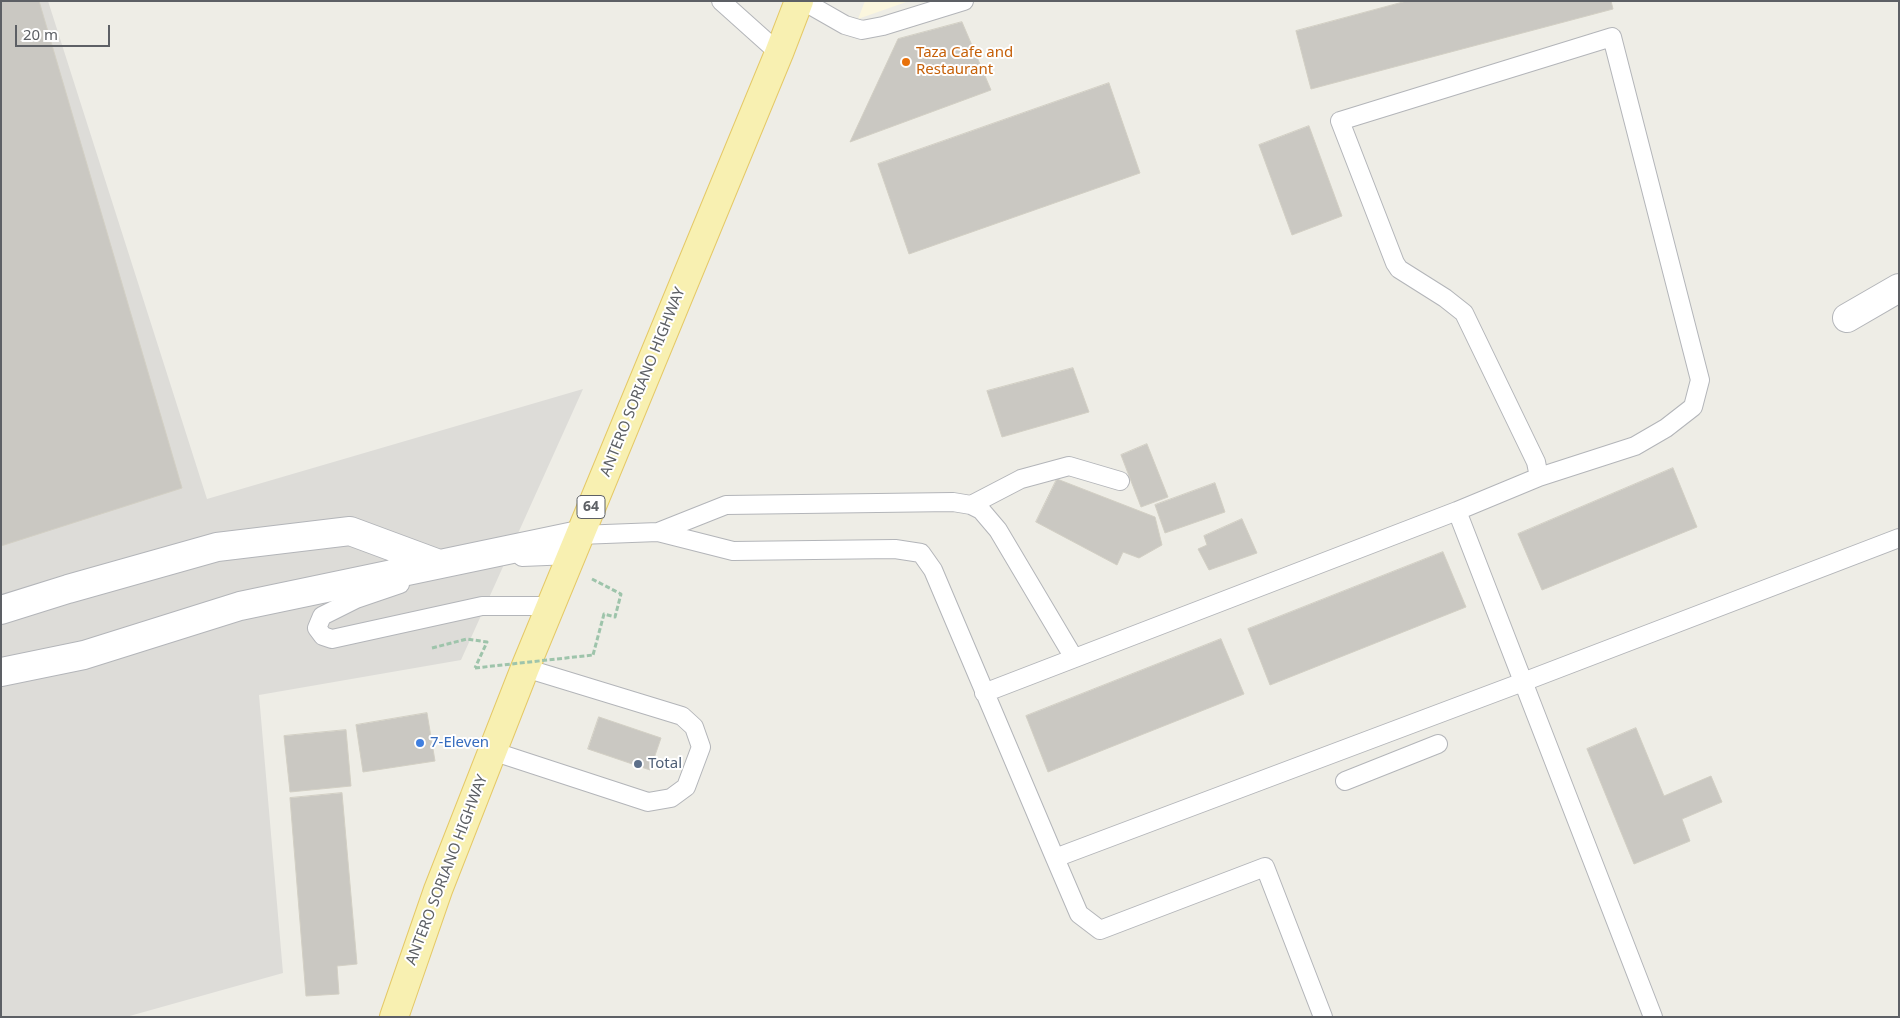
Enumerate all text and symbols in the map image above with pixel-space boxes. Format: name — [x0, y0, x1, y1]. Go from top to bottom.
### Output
scale bar — [18, 15, 112, 47]
text: 20 m — [23, 24, 58, 44]
place label: Taza Cafe and Restaurant — [916, 44, 1013, 79]
marker: Taza Cafe and Restaurant — [900, 56, 912, 68]
street label: ANTERO SORIANO HIGHWAY — [597, 285, 689, 479]
road number: 64 — [577, 496, 605, 518]
place label: 7-Eleven — [430, 734, 489, 752]
marker: 7-Eleven — [414, 737, 426, 749]
place label: Total — [648, 755, 682, 773]
marker: Total — [632, 758, 644, 770]
street label: ANTERO SORIANO HIGHWAY — [402, 772, 492, 968]

